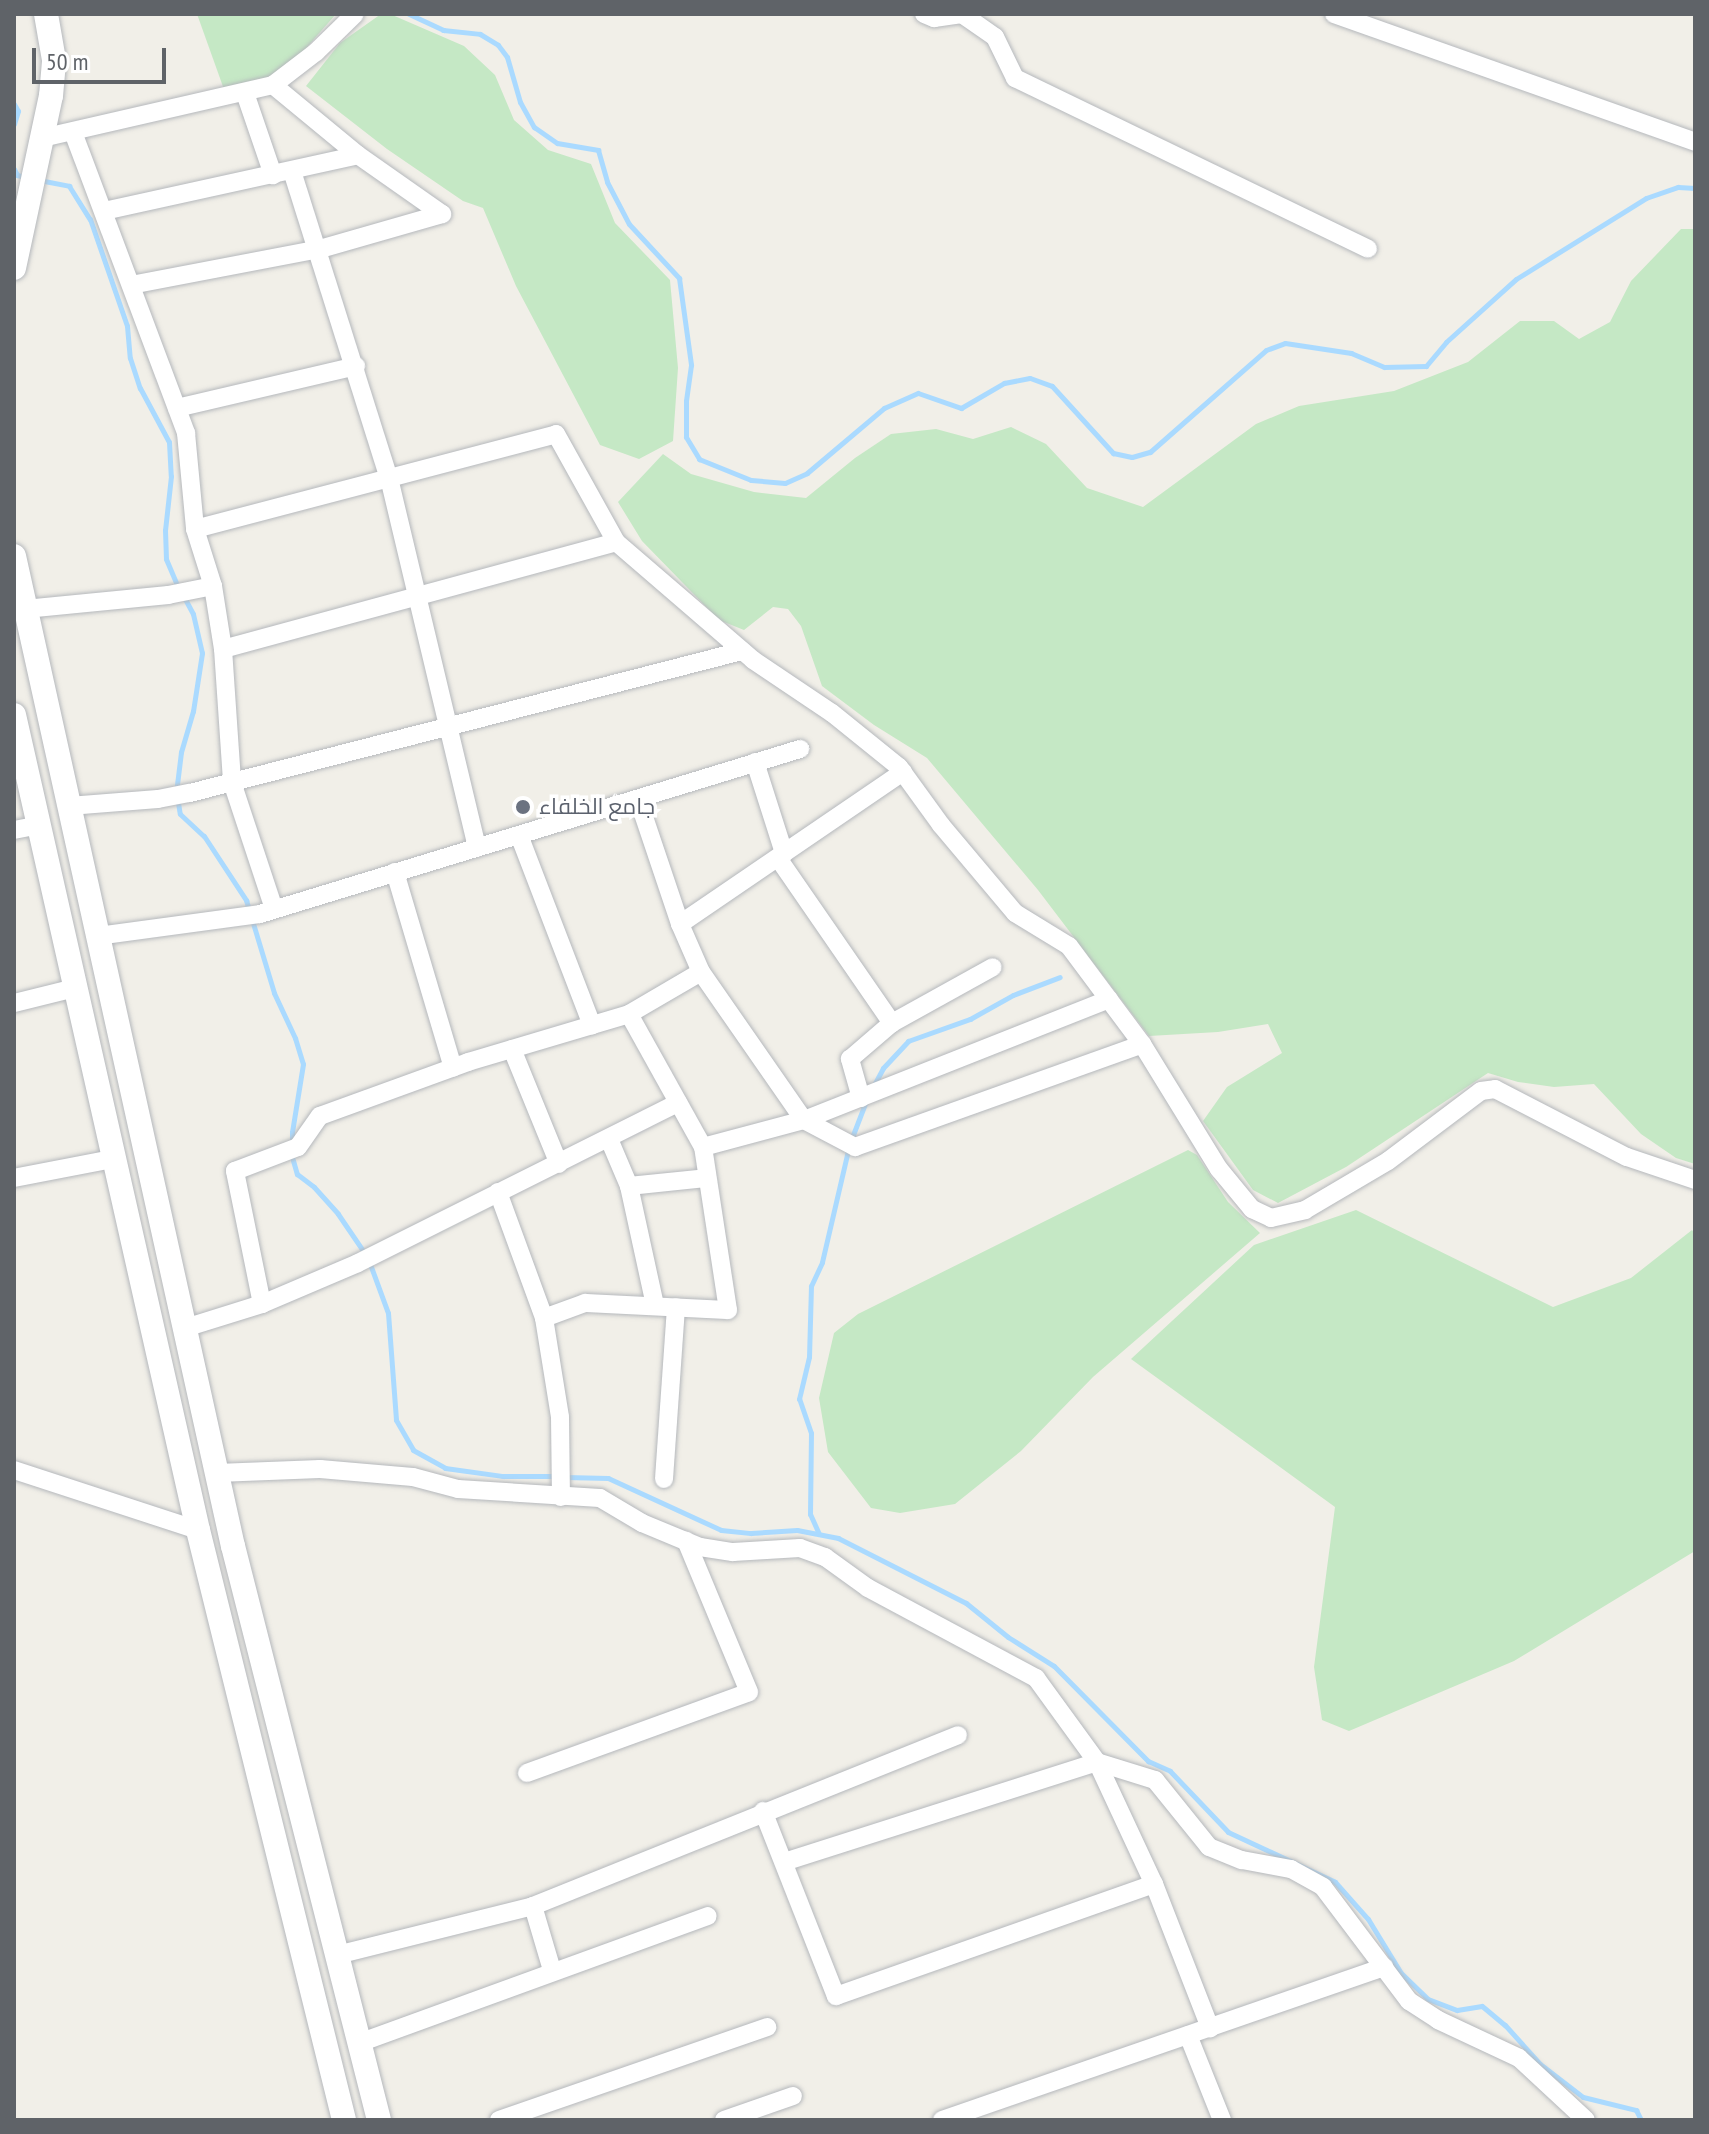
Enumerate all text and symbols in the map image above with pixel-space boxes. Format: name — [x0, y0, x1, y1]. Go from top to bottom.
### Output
scale bar — [36, 32, 170, 82]
text: 50 m — [46, 46, 88, 77]
place label: جامع الخلفاء — [539, 794, 655, 820]
marker: جامع الخلفاء — [514, 798, 532, 816]

